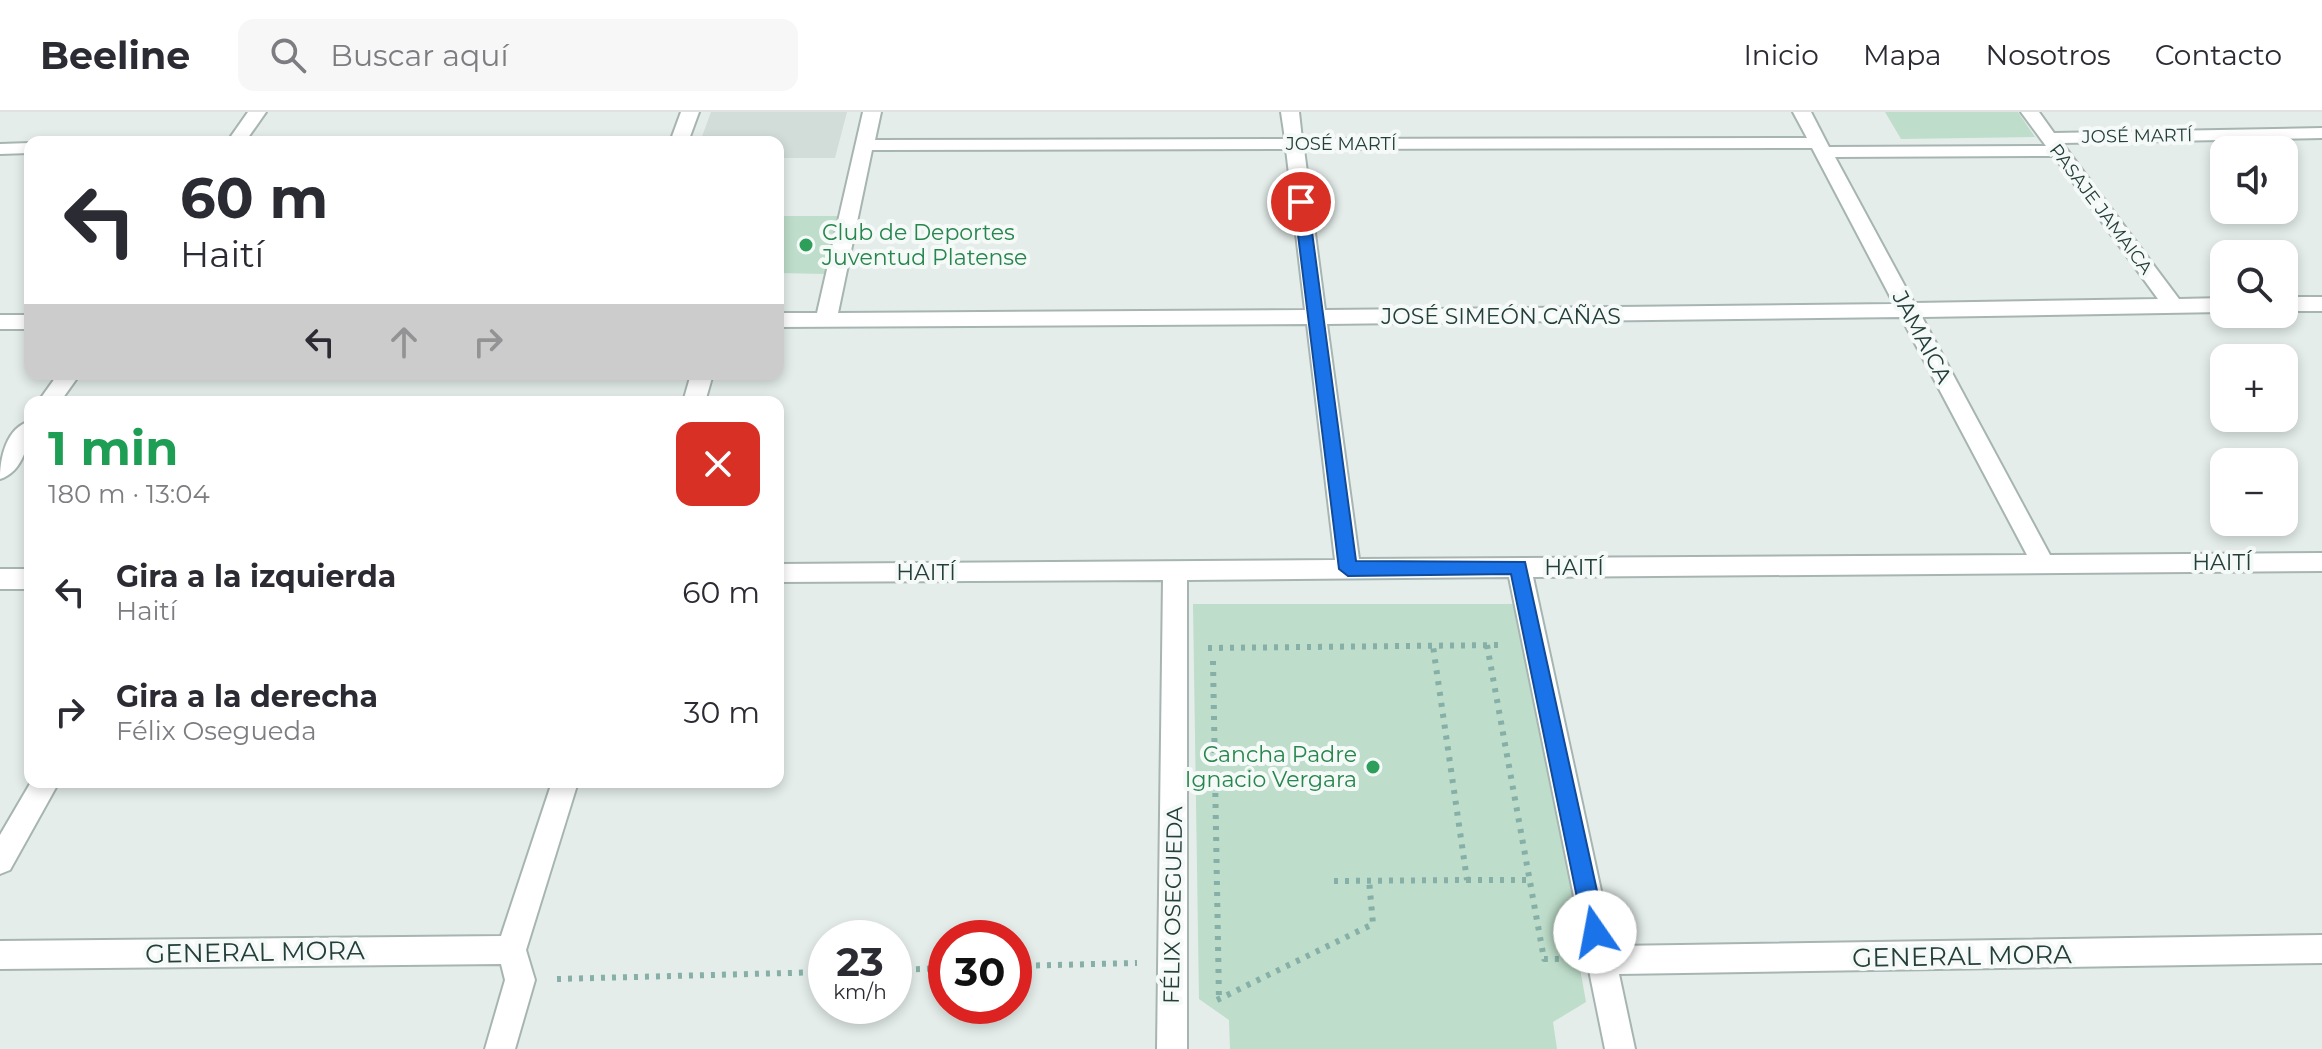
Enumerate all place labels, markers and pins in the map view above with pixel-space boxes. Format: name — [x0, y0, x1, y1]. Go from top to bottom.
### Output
pin — [1267, 168, 1335, 236]
place label: Club de Deportes Juventud Platense — [821, 219, 1027, 271]
marker: Club de Deportes Juventud Platense — [797, 236, 815, 254]
place label: Cancha Padre Ignacio Vergara — [1185, 741, 1357, 793]
marker: Cancha Padre Ignacio Vergara — [1364, 758, 1382, 776]

